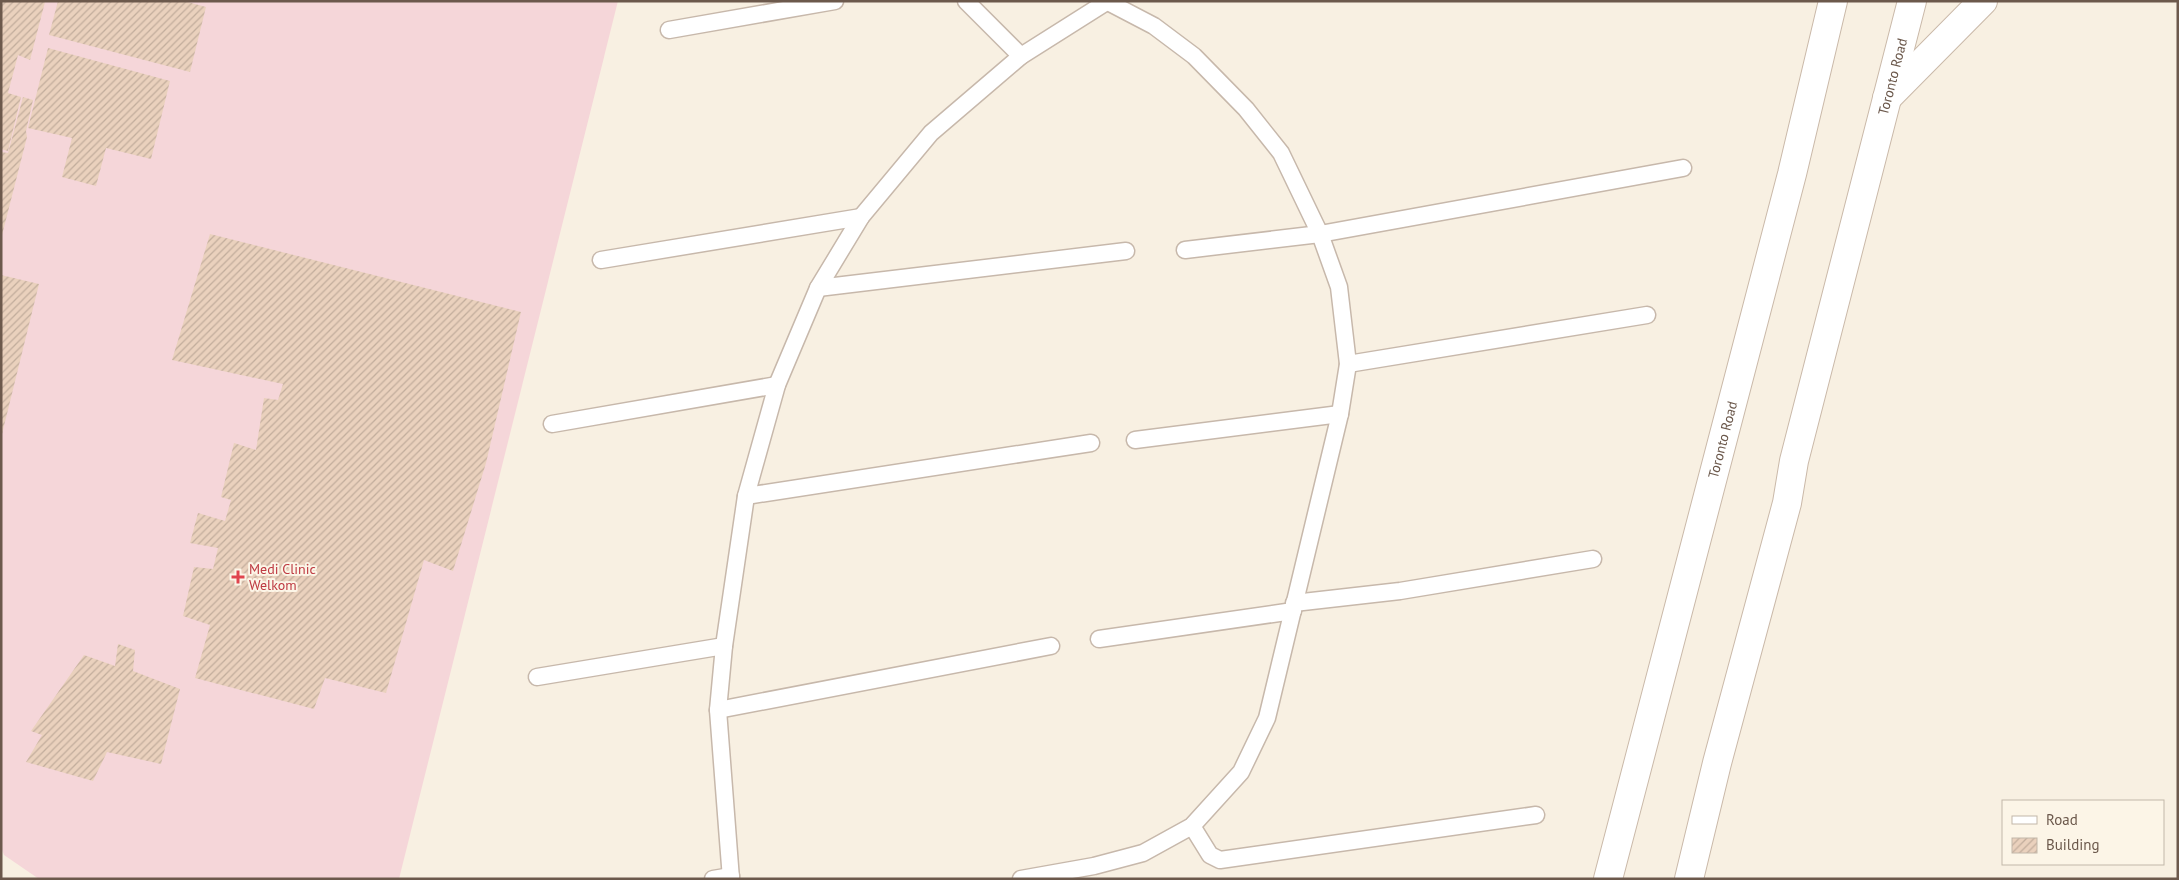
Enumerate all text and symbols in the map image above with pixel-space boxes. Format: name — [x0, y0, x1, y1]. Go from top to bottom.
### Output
street label: Toronto Road — [1874, 36, 1911, 117]
street label: Toronto Road — [1704, 399, 1741, 480]
place label: Medi Clinic Welkom — [249, 560, 316, 594]
marker: Medi Clinic Welkom — [231, 570, 245, 584]
legend — [2002, 800, 2164, 865]
text: Road — [2046, 810, 2078, 829]
text: Building — [2046, 835, 2100, 854]

